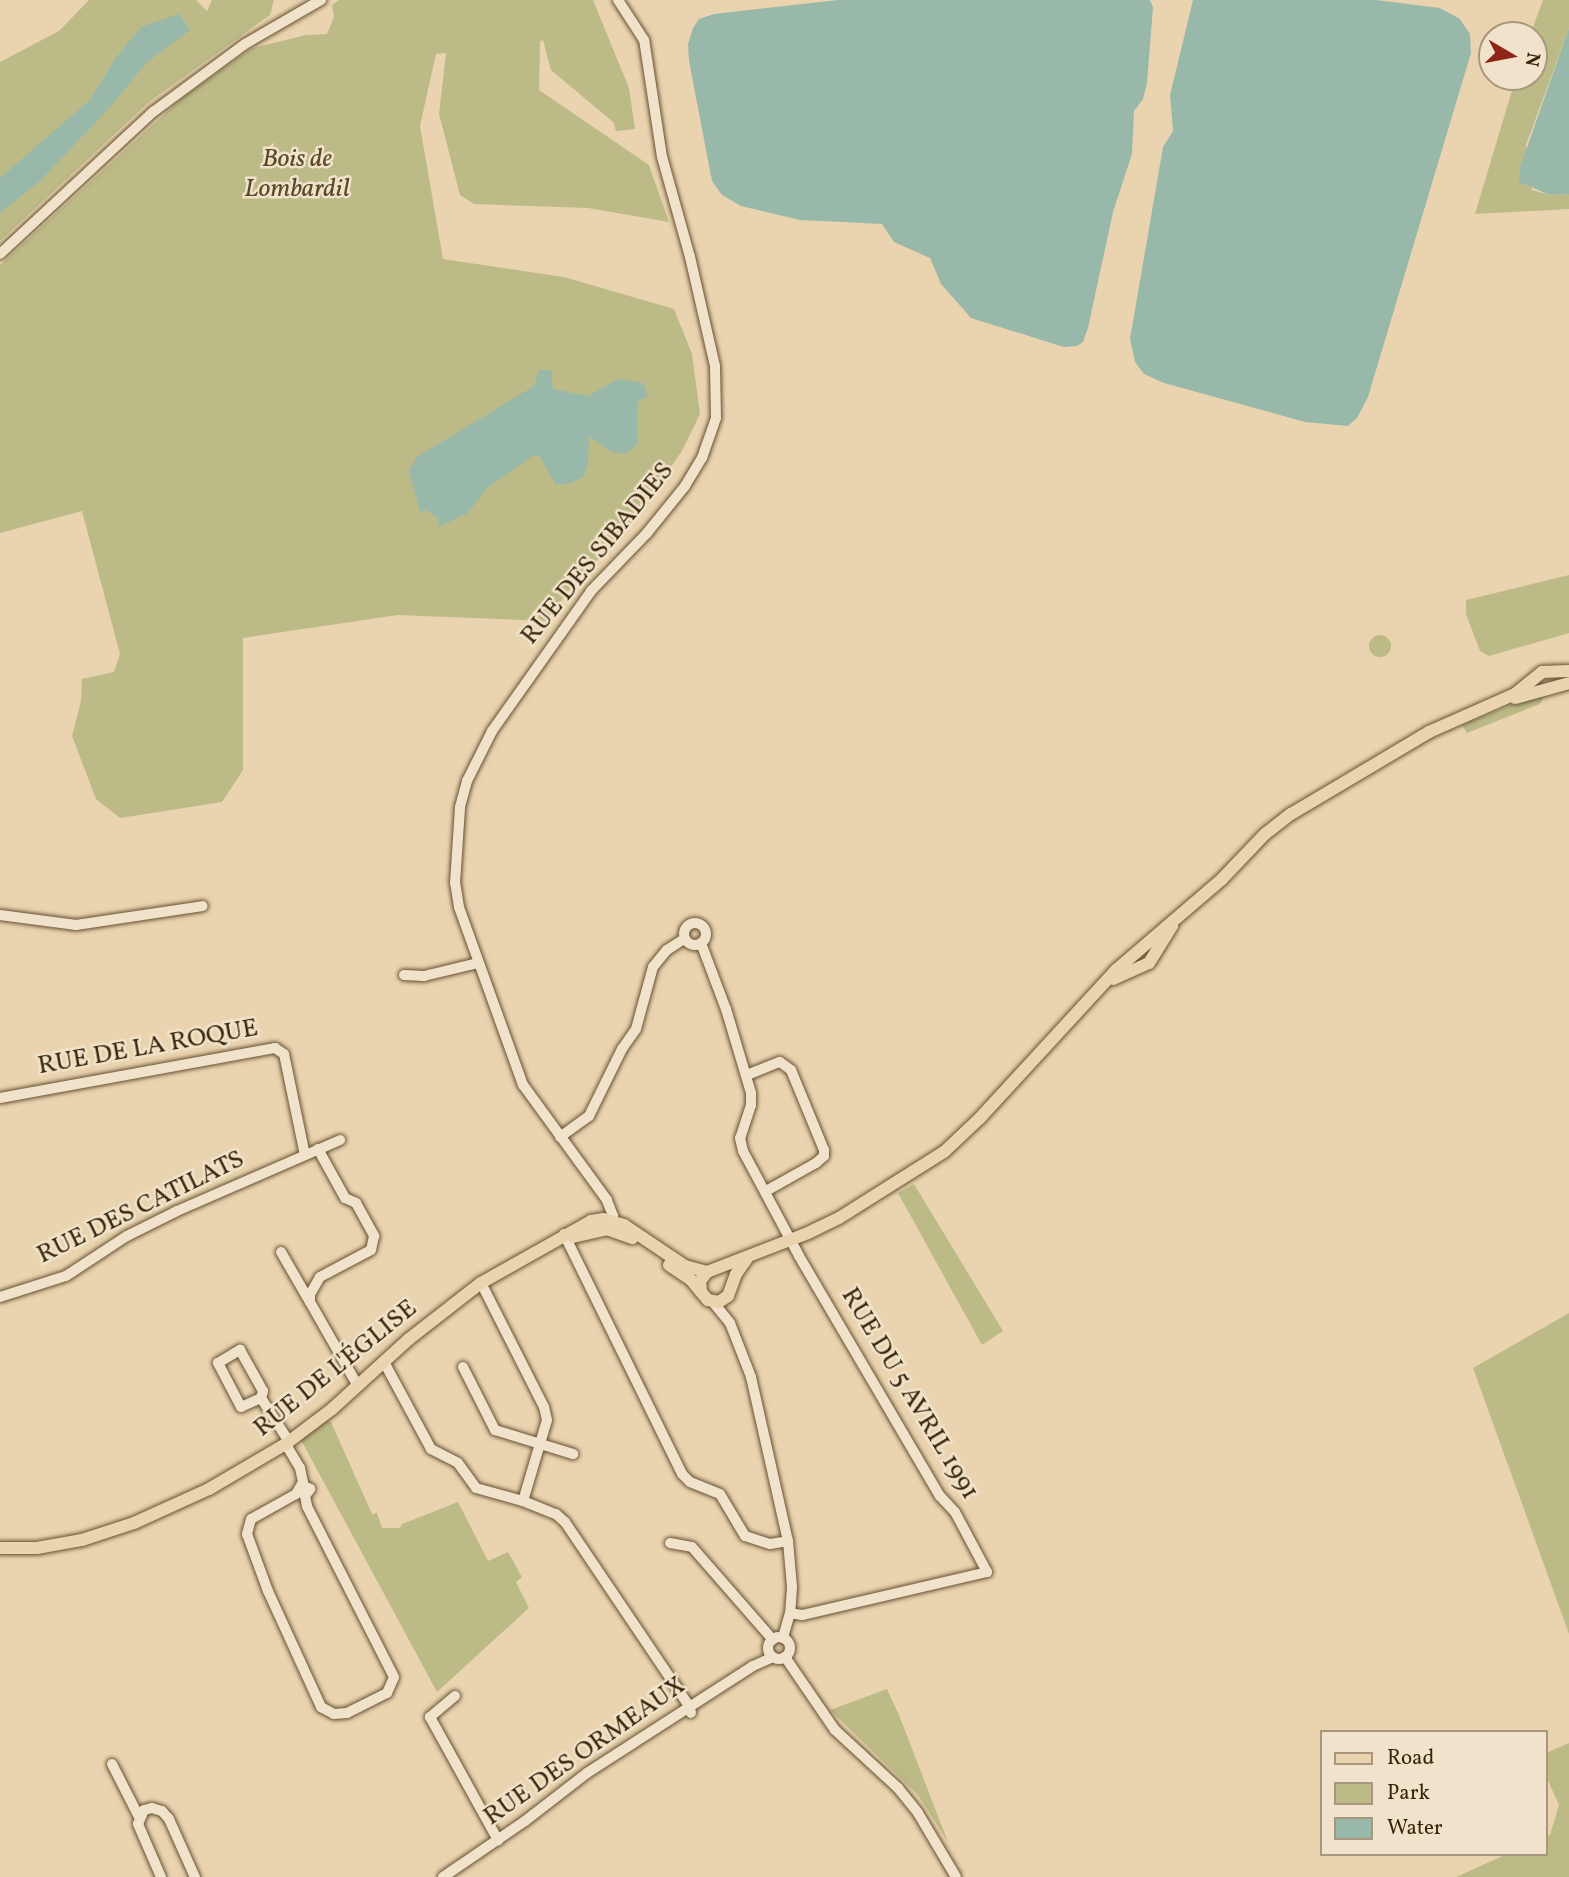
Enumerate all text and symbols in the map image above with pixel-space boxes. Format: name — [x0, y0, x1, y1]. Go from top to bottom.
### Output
north arrow — [1478, 21, 1548, 91]
text: N — [1518, 50, 1546, 68]
park label: Bois de Lombardil — [244, 144, 350, 206]
street label: RUE DES SIBADIES — [515, 456, 681, 652]
street label: RUE DE LA ROQUE — [35, 1013, 261, 1083]
street label: RUE DES CATILATS — [32, 1144, 250, 1272]
street label: RUE DU 5 AVRIL 1991 — [833, 1282, 985, 1506]
street label: RUE DE L'ÉGLISE — [248, 1294, 424, 1444]
street label: RUE DES ORMEAUX — [478, 1671, 692, 1833]
legend — [1320, 1730, 1548, 1856]
text: Road — [1387, 1744, 1434, 1773]
text: Park — [1387, 1779, 1430, 1808]
text: Water — [1387, 1814, 1443, 1843]

